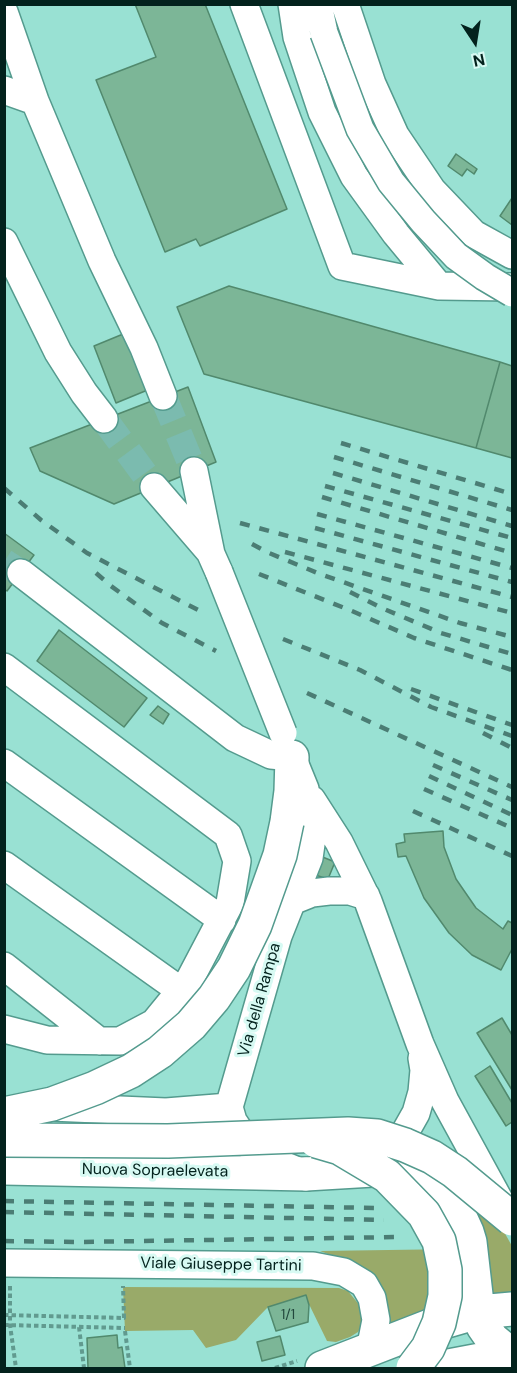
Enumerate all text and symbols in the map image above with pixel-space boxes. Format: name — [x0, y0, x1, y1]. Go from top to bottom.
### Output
north arrow — [445, 12, 505, 72]
text: N — [471, 49, 487, 72]
street label: Via della Rampa — [235, 941, 285, 1059]
street label: Nuova Sopraelevata — [82, 1160, 228, 1182]
street label: Viale Giuseppe Tartini — [140, 1254, 302, 1276]
house number: 1/1 — [281, 1307, 295, 1323]

